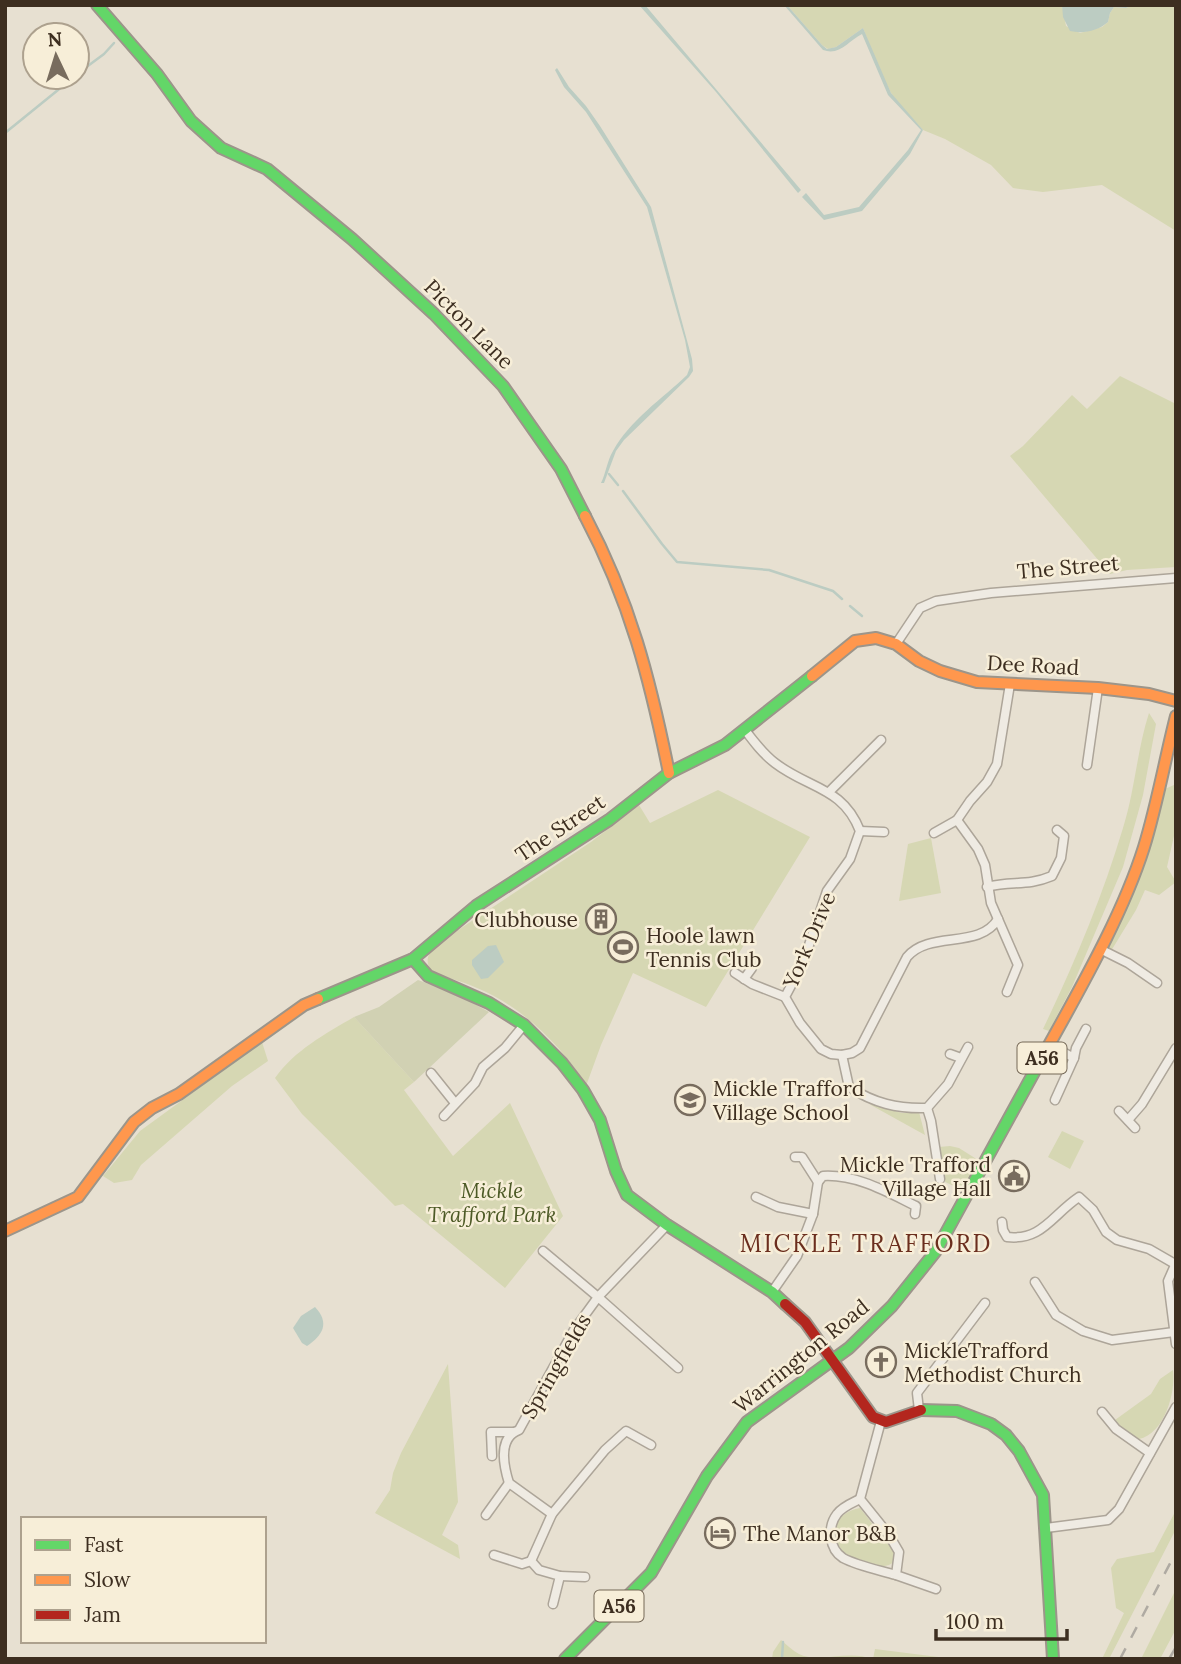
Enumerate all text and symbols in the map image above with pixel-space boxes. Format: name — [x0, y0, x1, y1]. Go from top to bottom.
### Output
north arrow — [21, 21, 91, 91]
text: N — [47, 27, 63, 52]
street label: Picton Lane — [418, 273, 520, 375]
street label: The Street — [1016, 549, 1121, 585]
street label: Dee Road — [986, 649, 1080, 681]
street label: The Street — [510, 788, 611, 868]
street label: York Drive — [776, 888, 841, 993]
building icon: Clubhouse — [584, 902, 618, 936]
place label: Clubhouse — [474, 906, 578, 933]
place label: Hoole lawn Tennis Club — [646, 922, 762, 973]
sports icon: Hoole lawn Tennis Club — [606, 930, 640, 964]
road number: A56 — [1018, 1042, 1066, 1074]
place label: Mickle Trafford Village School — [712, 1075, 864, 1126]
school or university icon: Mickle Trafford Village School — [673, 1083, 707, 1117]
place label: Mickle Trafford Village Hall — [840, 1151, 991, 1202]
public building icon: Mickle Trafford Village Hall — [997, 1159, 1031, 1193]
park label: Mickle Trafford Park — [428, 1177, 557, 1228]
district label: MICKLE TRAFFORD — [740, 1228, 992, 1259]
street label: Warrington Road — [728, 1293, 874, 1419]
street label: Springfields — [515, 1309, 597, 1423]
place label: MickleTrafford Methodist Church — [904, 1337, 1082, 1388]
church icon: MickleTrafford Methodist Church — [864, 1345, 898, 1379]
hotel icon: The Manor B&B — [703, 1516, 737, 1550]
legend — [21, 1517, 266, 1643]
place label: The Manor B&B — [743, 1520, 896, 1547]
text: Fast — [84, 1531, 124, 1558]
text: Slow — [84, 1566, 131, 1593]
road number: A56 — [594, 1590, 644, 1622]
scale bar — [936, 1598, 1067, 1642]
text: Jam — [83, 1601, 121, 1628]
text: 100 m — [946, 1608, 1004, 1635]

